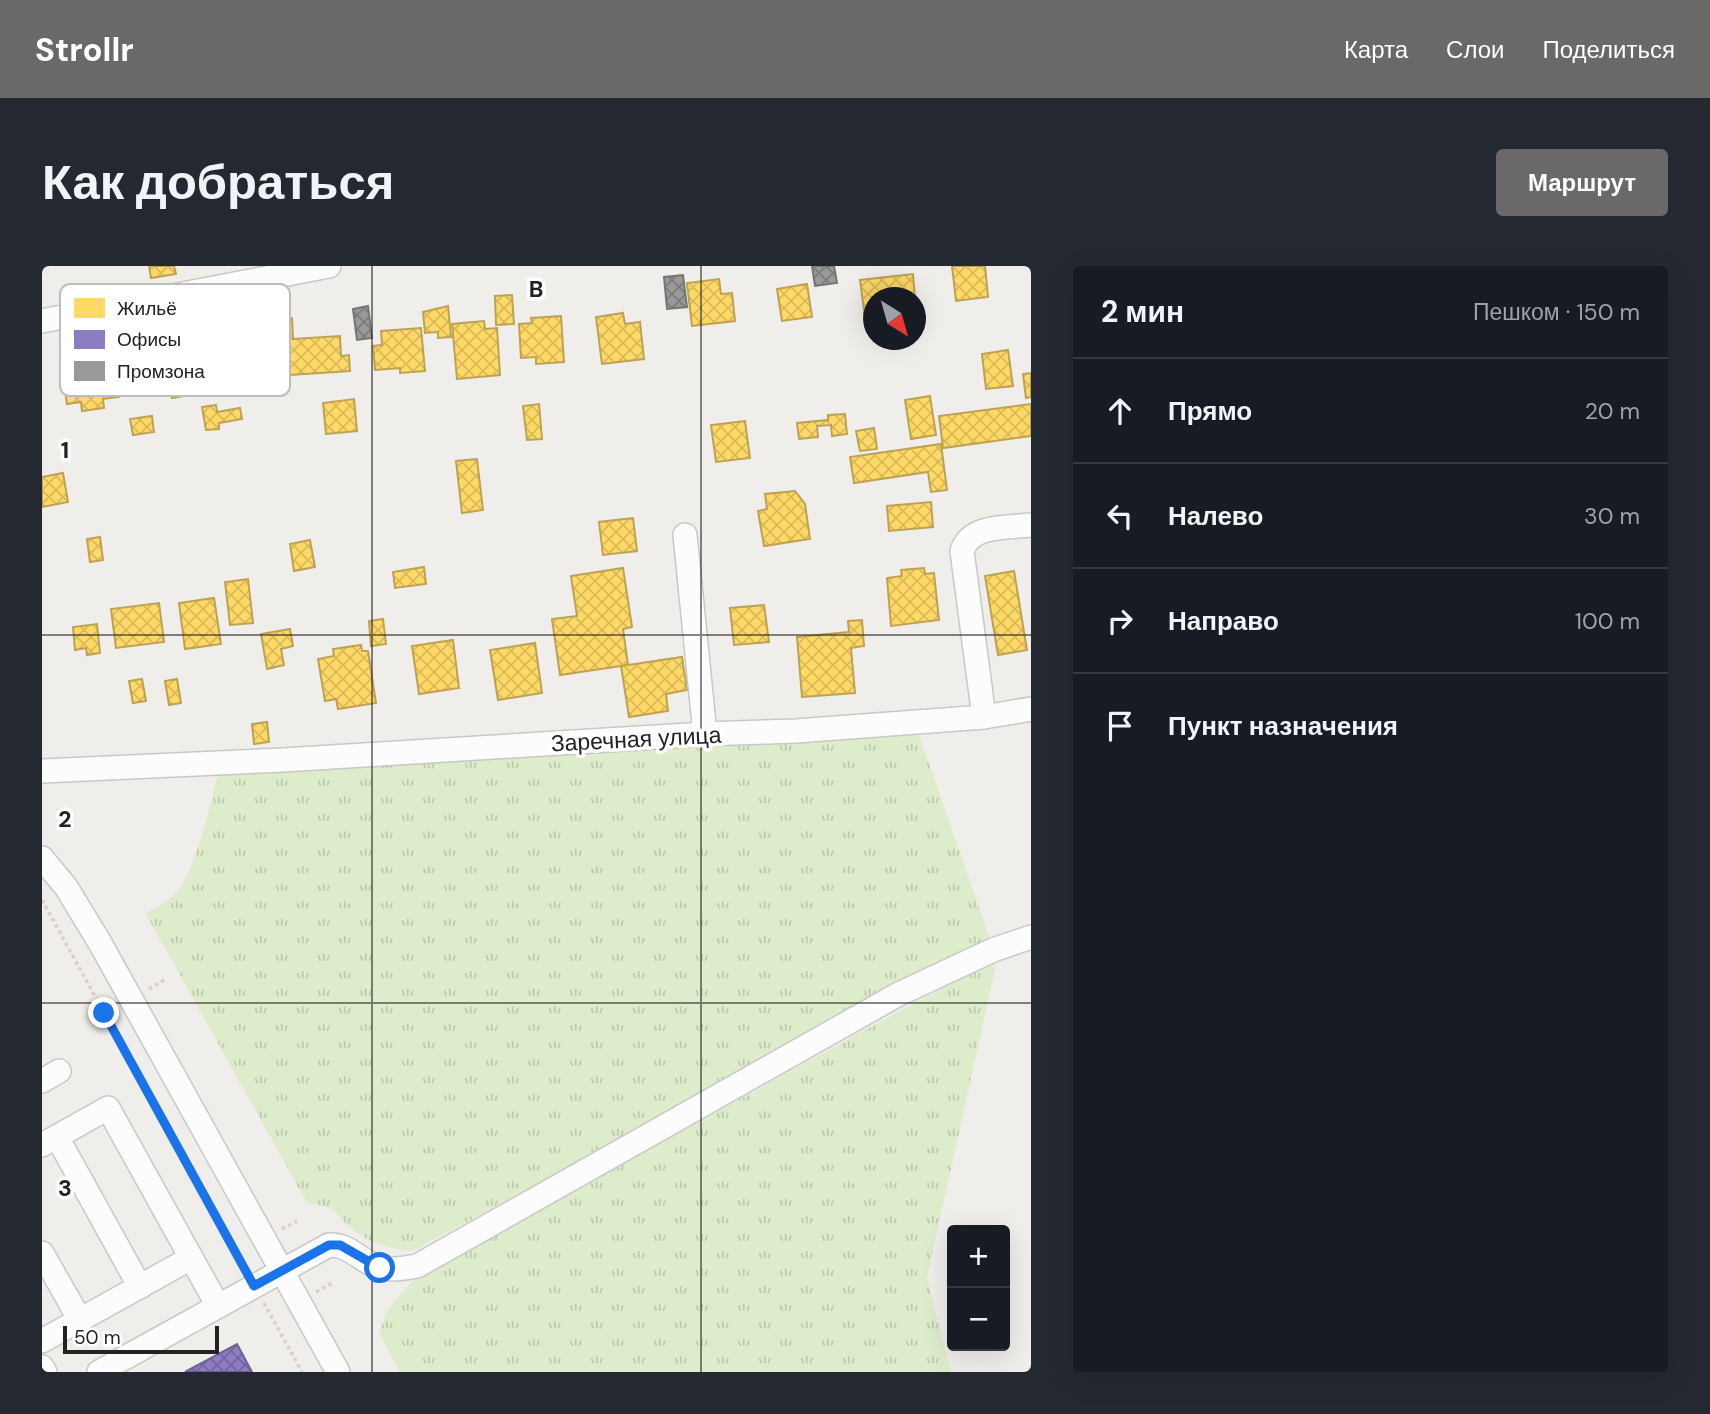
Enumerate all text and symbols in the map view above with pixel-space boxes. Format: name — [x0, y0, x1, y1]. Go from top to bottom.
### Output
text: Strollr — [35, 28, 134, 71]
text: Карта — [1344, 34, 1408, 65]
text: Слои — [1446, 34, 1504, 65]
text: Поделиться — [1542, 34, 1675, 65]
button: Маршрут — [1496, 149, 1668, 216]
text: Как добраться — [42, 150, 394, 214]
text: B — [529, 274, 543, 304]
legend — [60, 284, 290, 396]
north arrow — [863, 287, 926, 350]
text: 2 мин — [1101, 292, 1184, 331]
text: Жильё — [117, 296, 177, 321]
text: Пешком · 150 m — [1473, 297, 1640, 327]
text: Офисы — [117, 327, 181, 352]
text: Промзона — [117, 359, 205, 384]
icon: ahead — [1101, 392, 1139, 430]
text: Прямо — [1168, 394, 1252, 428]
text: 20 m — [1585, 396, 1640, 426]
text: 1 — [61, 435, 69, 465]
icon: left — [1101, 497, 1139, 535]
text: Налево — [1168, 499, 1263, 533]
text: 30 m — [1584, 501, 1640, 531]
icon: right — [1101, 602, 1139, 640]
text: Направо — [1168, 604, 1279, 638]
text: 100 m — [1575, 606, 1640, 636]
icon: arrive — [1101, 707, 1139, 745]
text: Пункт назначения — [1168, 709, 1398, 743]
street label: Заречная улица — [550, 720, 722, 758]
text: 2 — [58, 804, 72, 834]
route end — [88, 997, 119, 1028]
text: 3 — [58, 1173, 72, 1203]
map controls — [947, 1225, 1010, 1351]
button: + — [947, 1225, 1010, 1288]
route start — [364, 1252, 395, 1283]
button: − — [947, 1288, 1010, 1351]
scale bar — [63, 1323, 219, 1355]
text: 50 m — [74, 1325, 121, 1350]

